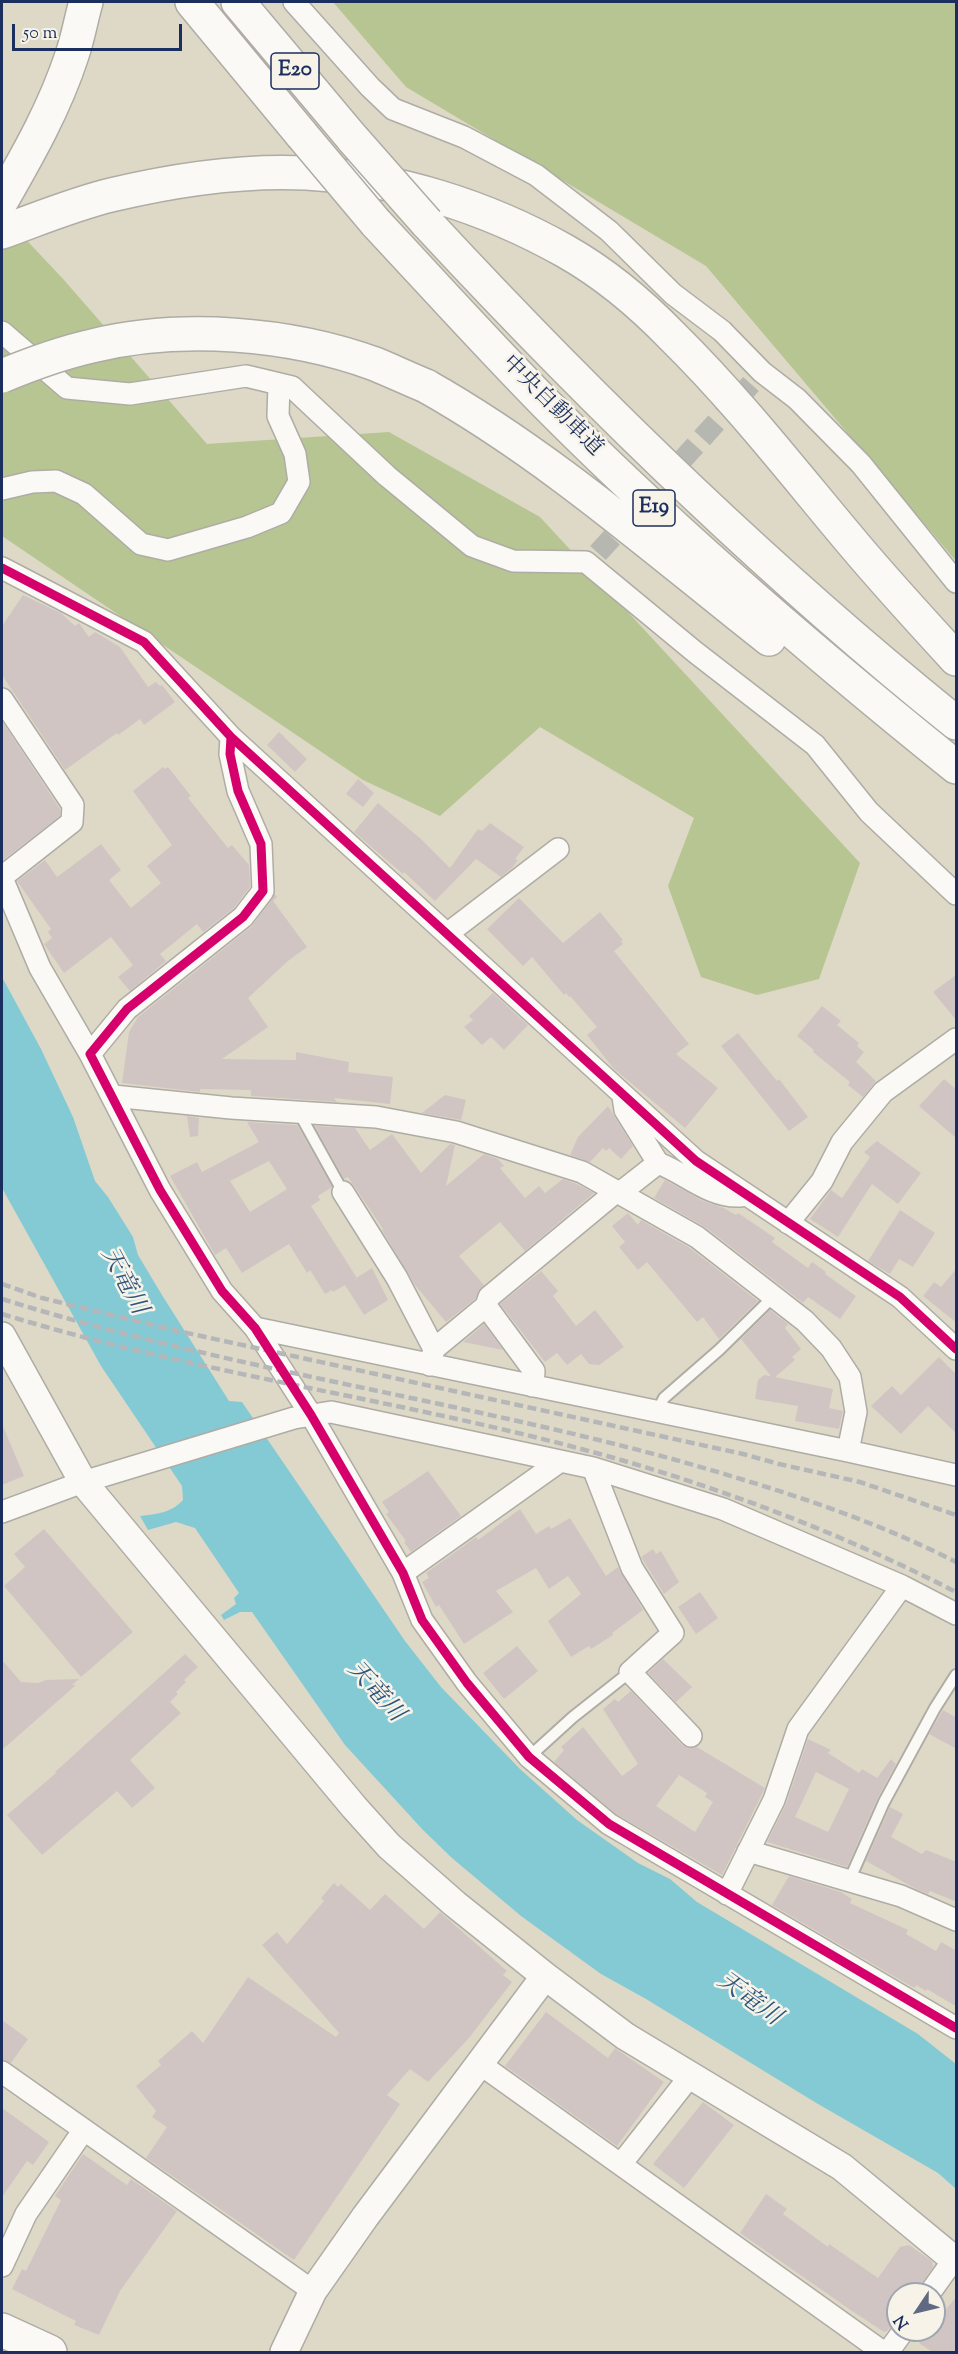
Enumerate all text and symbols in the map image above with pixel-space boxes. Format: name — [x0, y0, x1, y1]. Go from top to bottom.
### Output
scale bar — [15, 12, 184, 50]
text: 50 m — [23, 21, 57, 47]
road number: E20 — [271, 53, 319, 89]
street label: 中央自動車道 — [495, 351, 607, 463]
road number: E19 — [633, 490, 675, 526]
water label: 天竜川 — [92, 1243, 152, 1321]
water label: 天竜川 — [339, 1657, 409, 1729]
water label: 天竜川 — [710, 1968, 786, 2034]
north arrow — [886, 2282, 946, 2342]
text: N — [889, 2310, 916, 2333]

